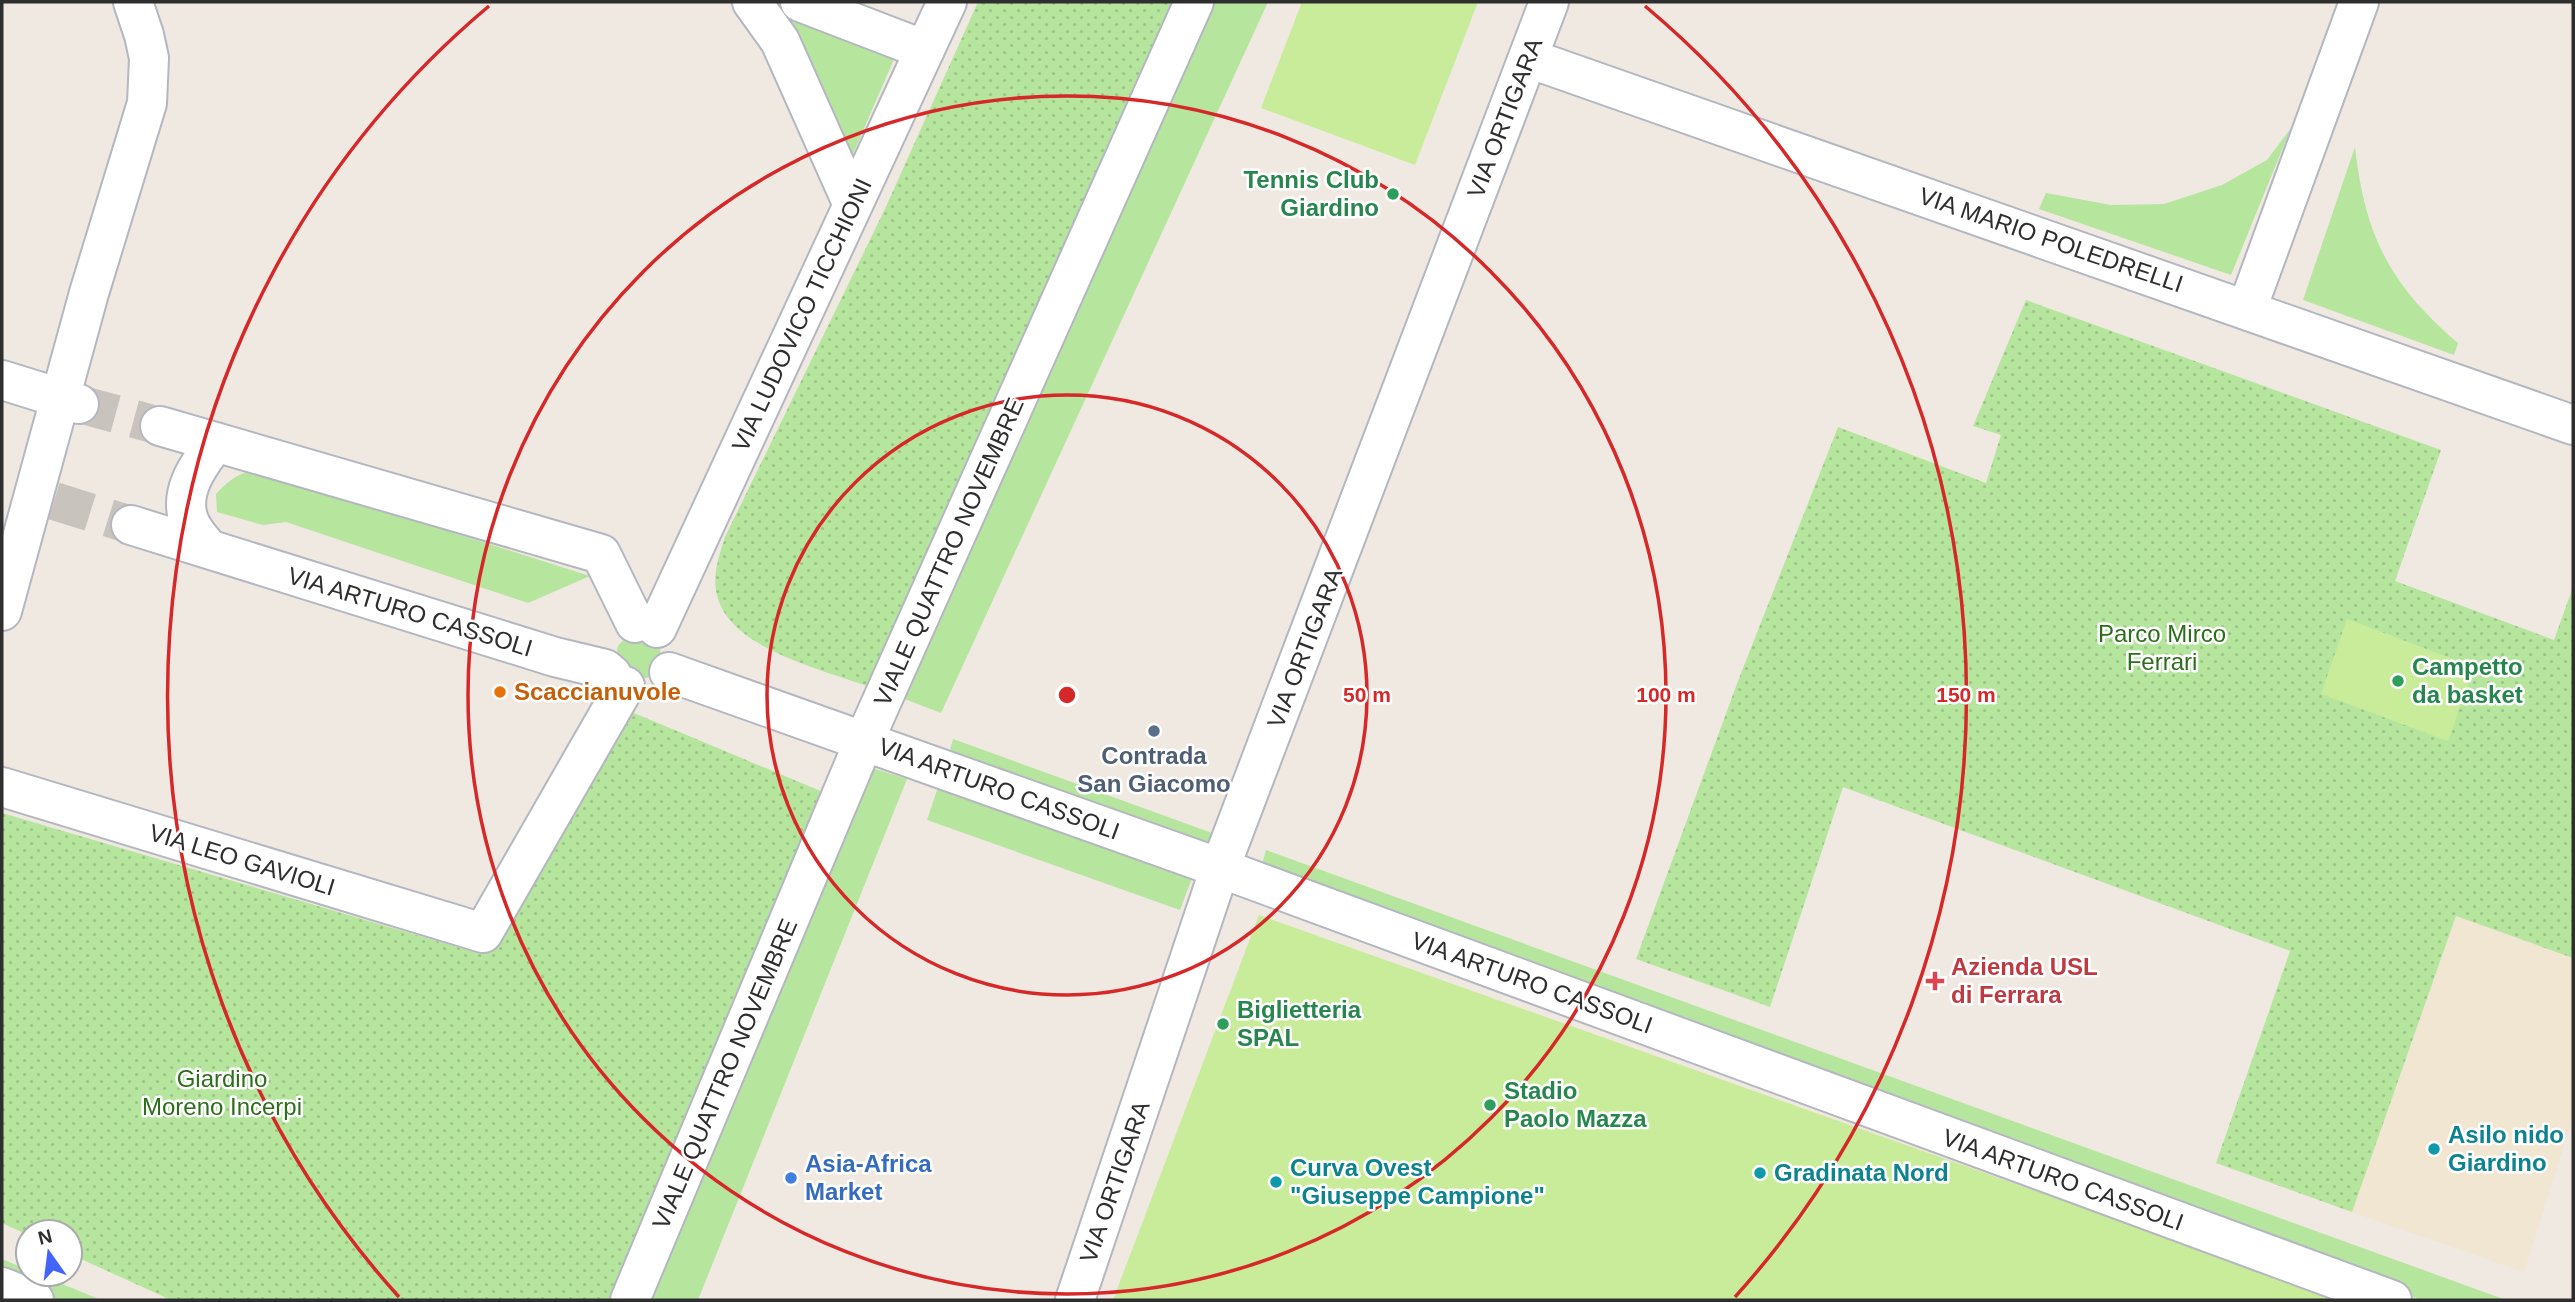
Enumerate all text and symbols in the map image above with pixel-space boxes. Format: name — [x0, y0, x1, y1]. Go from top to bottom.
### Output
street label: VIA ORTIGARA — [1462, 34, 1547, 202]
place label: Tennis Club Giardino — [1243, 166, 1379, 221]
street label: VIA LUDOVICO TICCHIONI — [726, 174, 877, 456]
street label: VIA MARIO POLEDRELLI — [1916, 182, 2187, 297]
marker: Tennis Club Giardino — [1385, 186, 1401, 202]
street label: VIALE QUATTRO NOVEMBRE — [868, 394, 1029, 710]
street label: VIA ARTURO CASSOLI — [285, 561, 536, 662]
street label: VIA ORTIGARA — [1262, 564, 1347, 732]
park label: Parco Mirco Ferrari — [2098, 620, 2226, 675]
place label: Campetto da basket — [2412, 653, 2523, 708]
marker: Campetto da basket — [2390, 673, 2406, 689]
place label: Scaccianuvole — [514, 678, 681, 705]
centre of rings — [1055, 683, 1079, 707]
text: 50 m — [1343, 683, 1391, 706]
text: 100 m — [1636, 683, 1696, 706]
text: 150 m — [1936, 683, 1996, 706]
marker: Scaccianuvole — [492, 684, 508, 700]
marker: Contrada San Giacomo — [1146, 723, 1162, 739]
street label: VIA ARTURO CASSOLI — [875, 732, 1123, 845]
place label: Contrada San Giacomo — [1077, 742, 1231, 797]
street label: VIA LEO GAVIOLI — [146, 818, 338, 901]
street label: VIALE QUATTRO NOVEMBRE — [647, 915, 802, 1233]
street label: VIA ARTURO CASSOLI — [1408, 926, 1656, 1039]
place label: Azienda USL di Ferrara — [1951, 953, 2098, 1008]
marker: Azienda USL di Ferrara — [1925, 971, 1945, 991]
place label: Biglietteria SPAL — [1237, 996, 1362, 1051]
marker: Biglietteria SPAL — [1215, 1016, 1231, 1032]
park label: Giardino Moreno Incerpi — [142, 1065, 302, 1120]
place label: Stadio Paolo Mazza — [1504, 1077, 1647, 1132]
marker: Stadio Paolo Mazza — [1482, 1097, 1498, 1113]
street label: VIA ORTIGARA — [1074, 1098, 1155, 1266]
place label: Asilo nido Giardino — [2448, 1121, 2564, 1176]
street label: VIA ARTURO CASSOLI — [1939, 1123, 2187, 1236]
marker: Asilo nido Giardino — [2426, 1141, 2442, 1157]
place label: Asia-Africa Market — [805, 1150, 932, 1205]
place label: Curva Ovest "Giuseppe Campione" — [1290, 1154, 1545, 1209]
place label: Gradinata Nord — [1774, 1159, 1949, 1186]
marker: Gradinata Nord — [1752, 1165, 1768, 1181]
marker: Asia-Africa Market — [783, 1170, 799, 1186]
marker: Curva Ovest "Giuseppe Campione" — [1268, 1174, 1284, 1190]
north arrow — [14, 1218, 84, 1288]
text: N — [36, 1225, 54, 1249]

